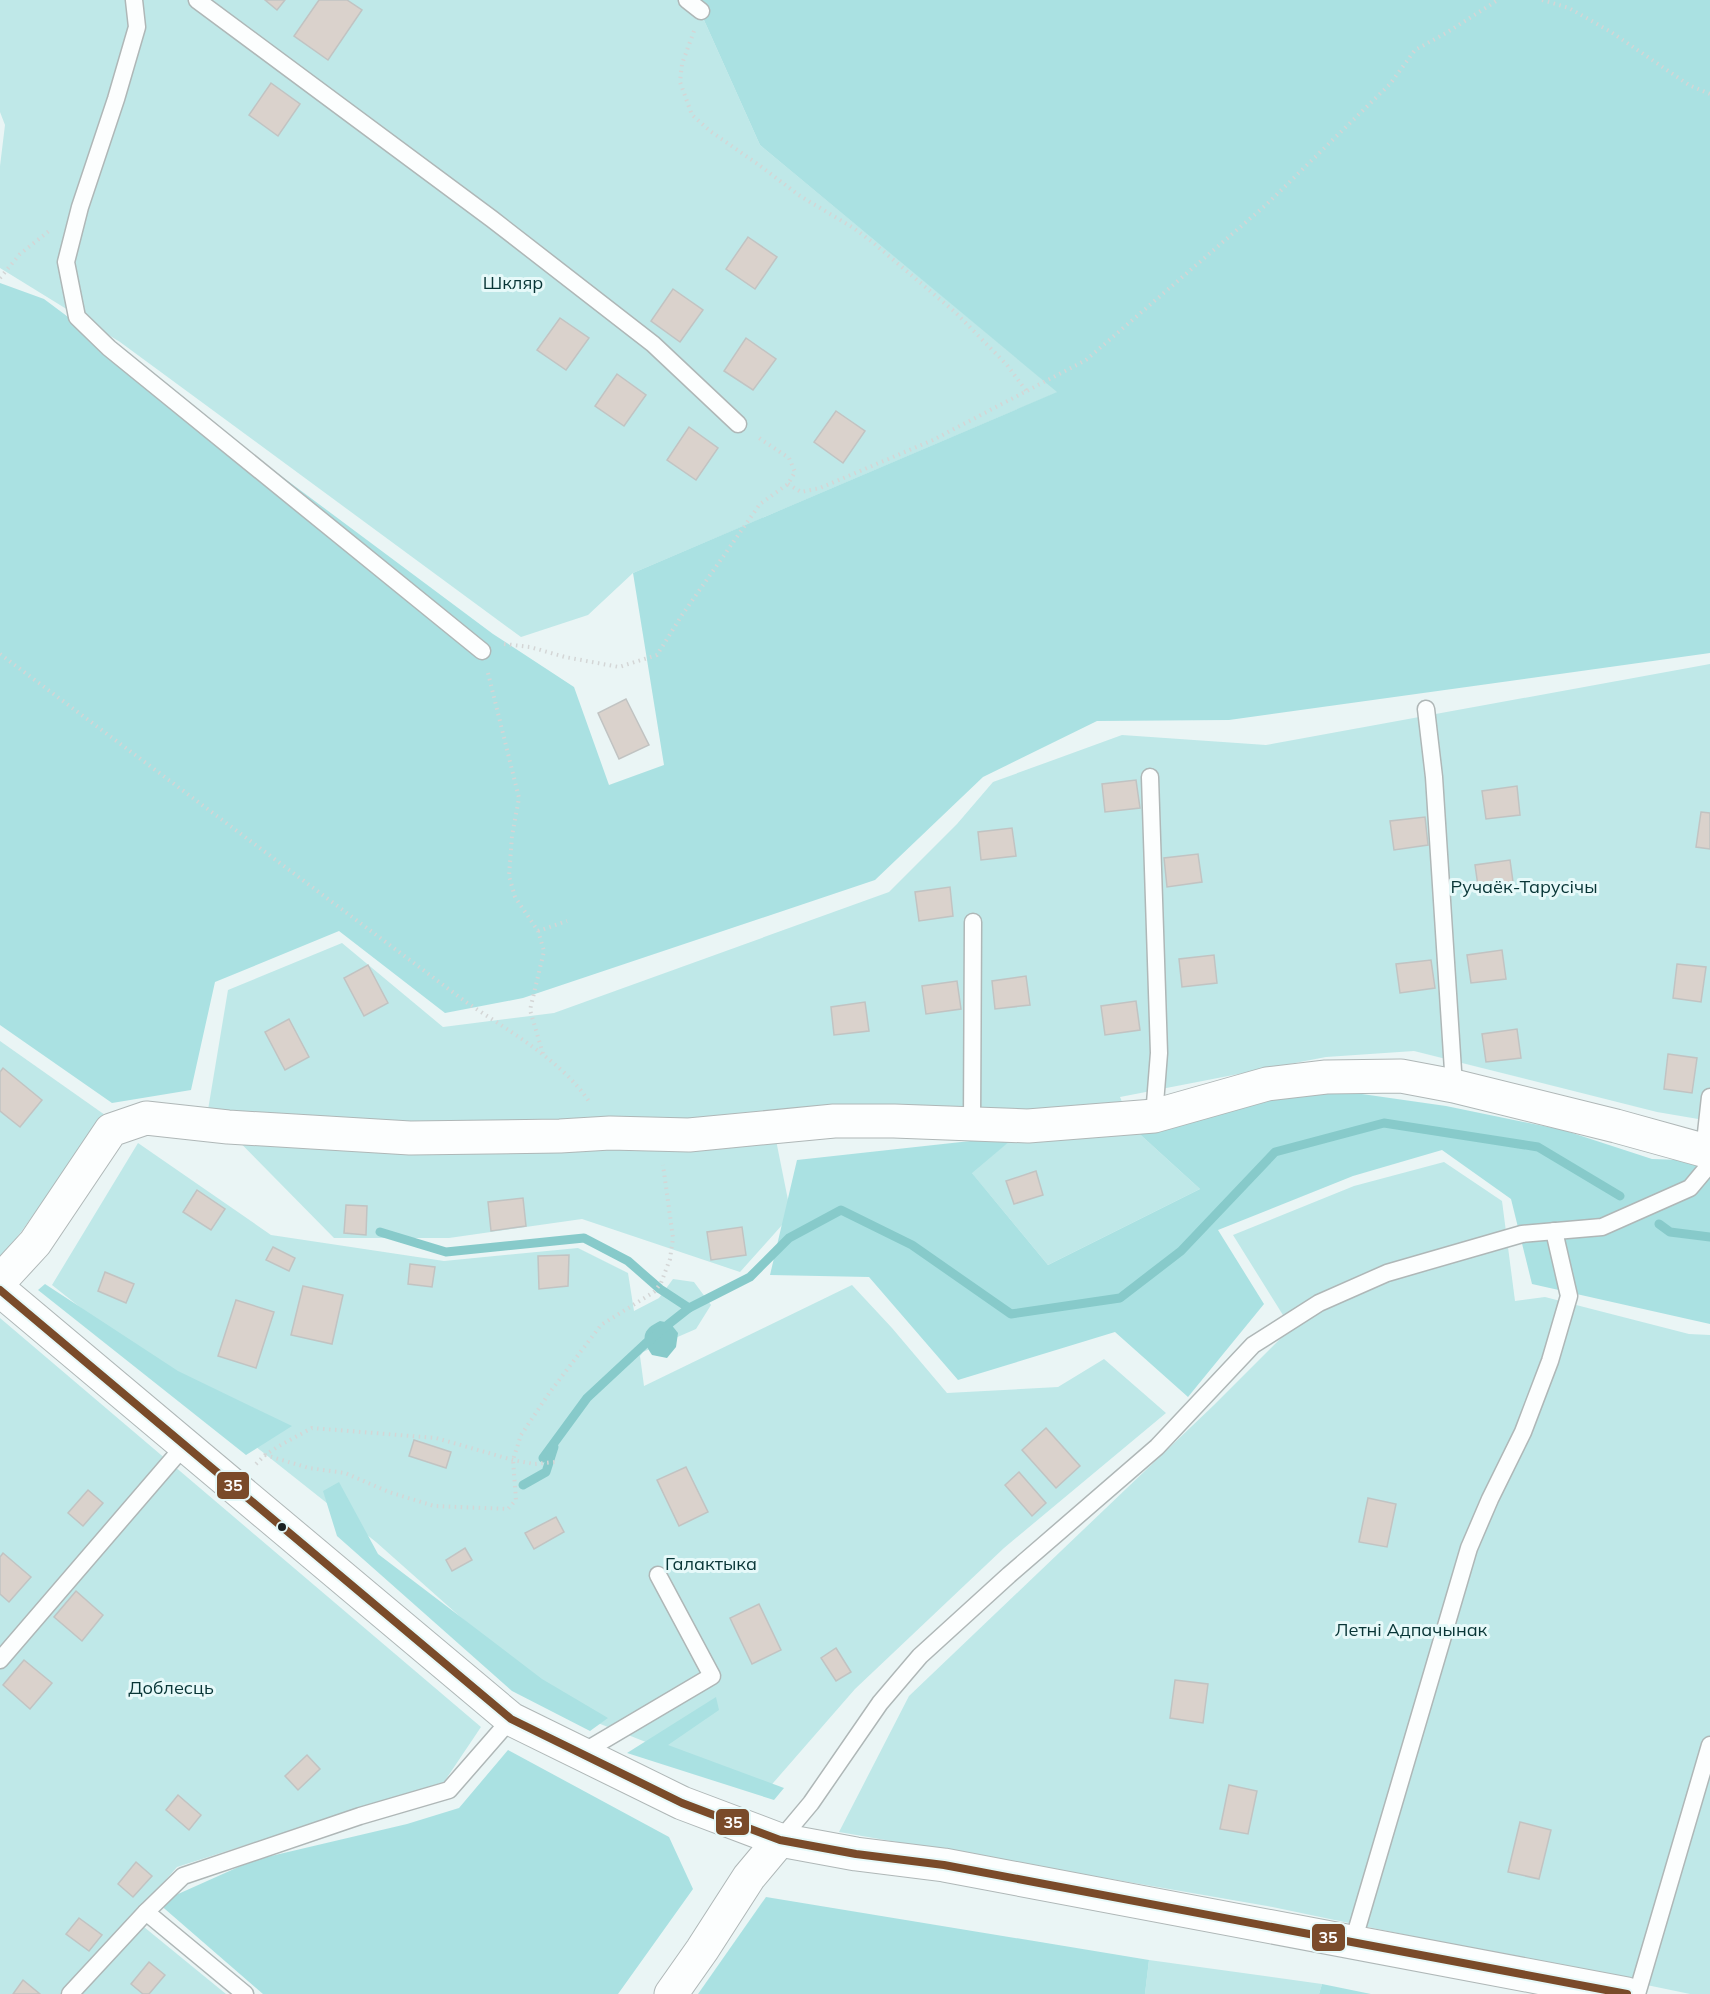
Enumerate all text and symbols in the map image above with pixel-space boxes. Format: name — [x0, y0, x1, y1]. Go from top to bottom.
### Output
park label: Шкляр — [483, 271, 543, 294]
park label: Ручаёк-Тарусічы — [1450, 875, 1598, 898]
line badge: 35 — [216, 1471, 250, 1500]
text: 35 — [223, 1475, 243, 1495]
unlabelled marker — [276, 1521, 288, 1533]
park label: Галактыка — [665, 1552, 757, 1575]
park label: Летні Адпачынак — [1335, 1618, 1488, 1641]
park label: Доблесць — [128, 1676, 214, 1699]
line badge: 35 — [715, 1808, 750, 1836]
text: 35 — [723, 1812, 743, 1832]
line badge: 35 — [1311, 1923, 1346, 1952]
text: 35 — [1318, 1927, 1338, 1947]

